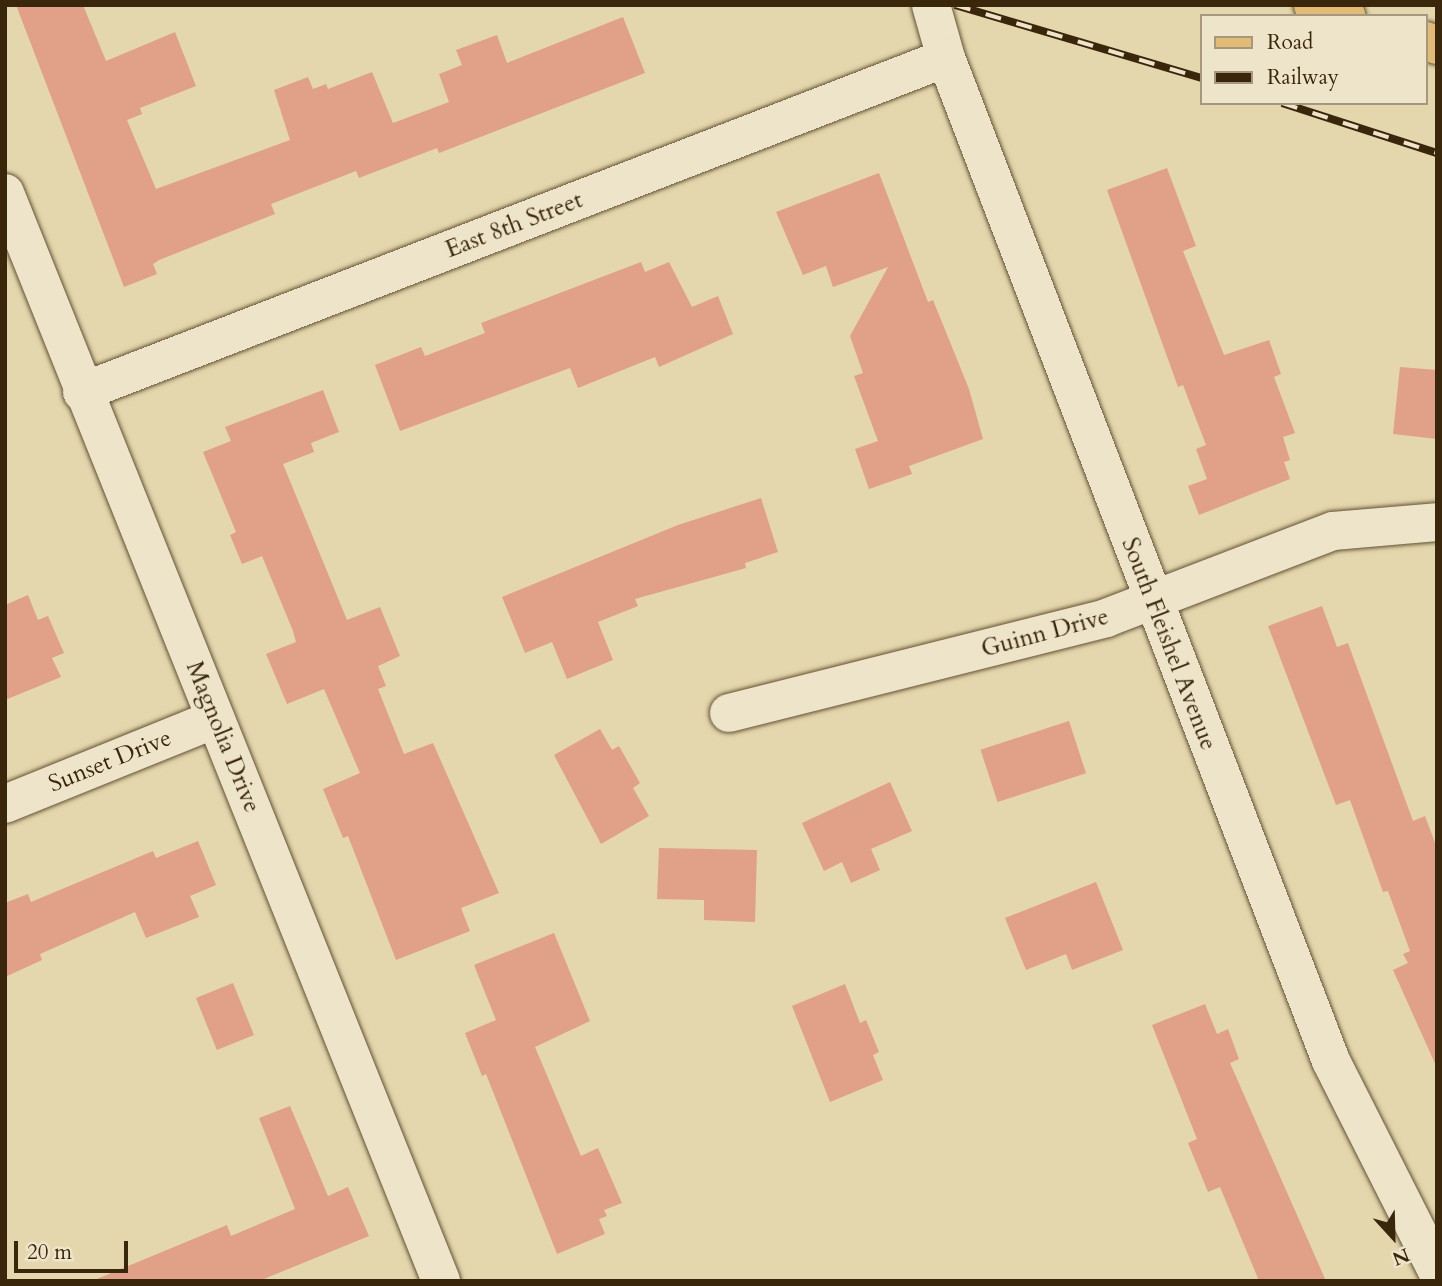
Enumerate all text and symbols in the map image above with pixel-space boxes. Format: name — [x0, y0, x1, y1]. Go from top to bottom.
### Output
legend — [1200, 14, 1428, 105]
text: Road — [1267, 28, 1313, 57]
text: Railway — [1267, 63, 1339, 92]
street label: East 8th Street — [441, 186, 587, 264]
street label: South Fleishel Avenue — [1115, 534, 1223, 754]
street label: Guinn Drive — [978, 602, 1112, 664]
street label: Magnolia Drive — [180, 657, 266, 817]
street label: Sunset Drive — [44, 723, 176, 799]
north arrow — [1358, 1202, 1428, 1272]
scale bar — [18, 1226, 131, 1270]
text: 20 m — [27, 1238, 72, 1267]
text: N — [1388, 1241, 1413, 1272]

